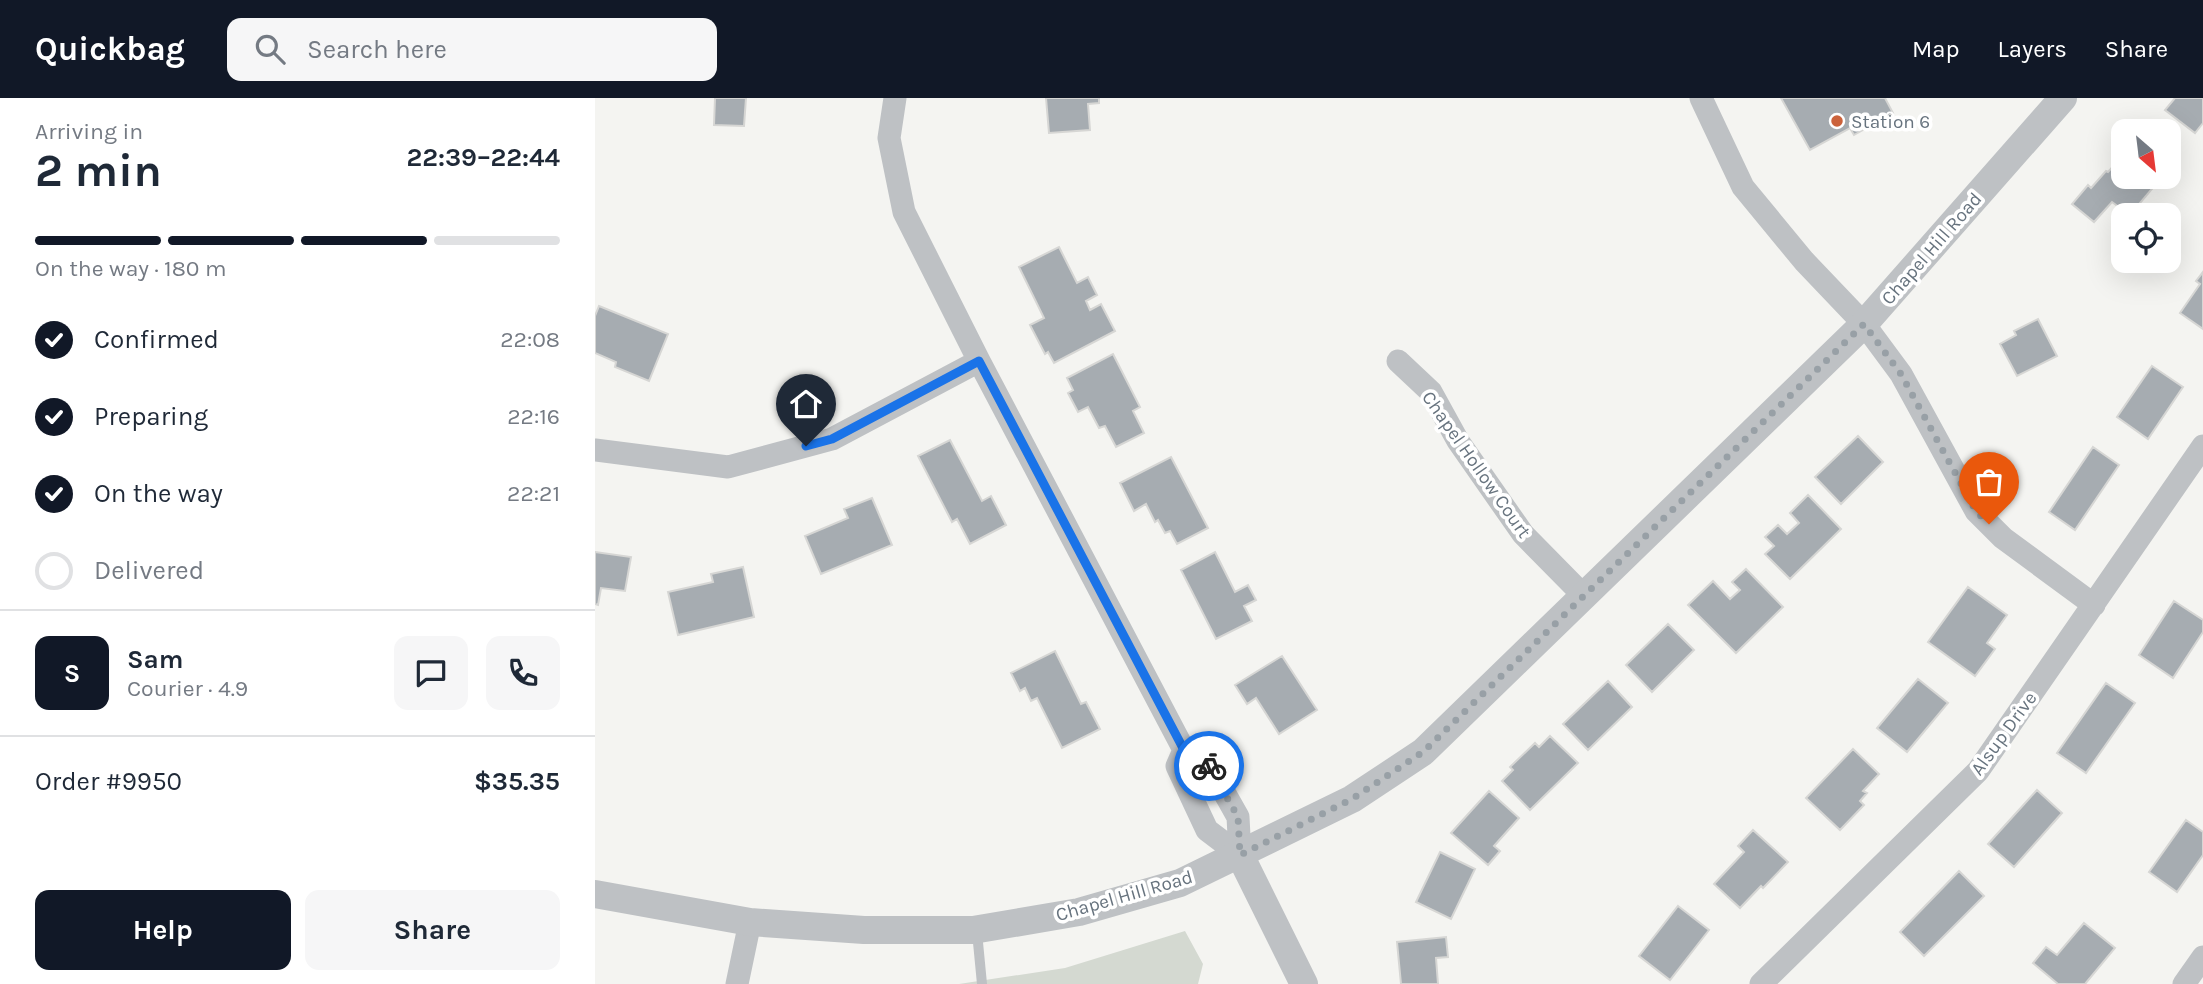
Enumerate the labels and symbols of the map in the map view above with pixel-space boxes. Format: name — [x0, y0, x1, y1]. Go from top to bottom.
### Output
place label: Station 6 — [1851, 111, 1930, 133]
marker: Station 6 — [1829, 113, 1845, 129]
north arrow — [2111, 119, 2181, 189]
street label: Chapel Hill Road — [1877, 188, 1986, 309]
pin — [776, 374, 836, 446]
street label: Chapel Hollow Court — [1417, 387, 1535, 542]
pin — [1959, 452, 2019, 524]
street label: Alsup Drive — [1966, 688, 2041, 780]
courier — [1174, 731, 1244, 801]
street label: Chapel Hill Road — [1053, 866, 1195, 926]

